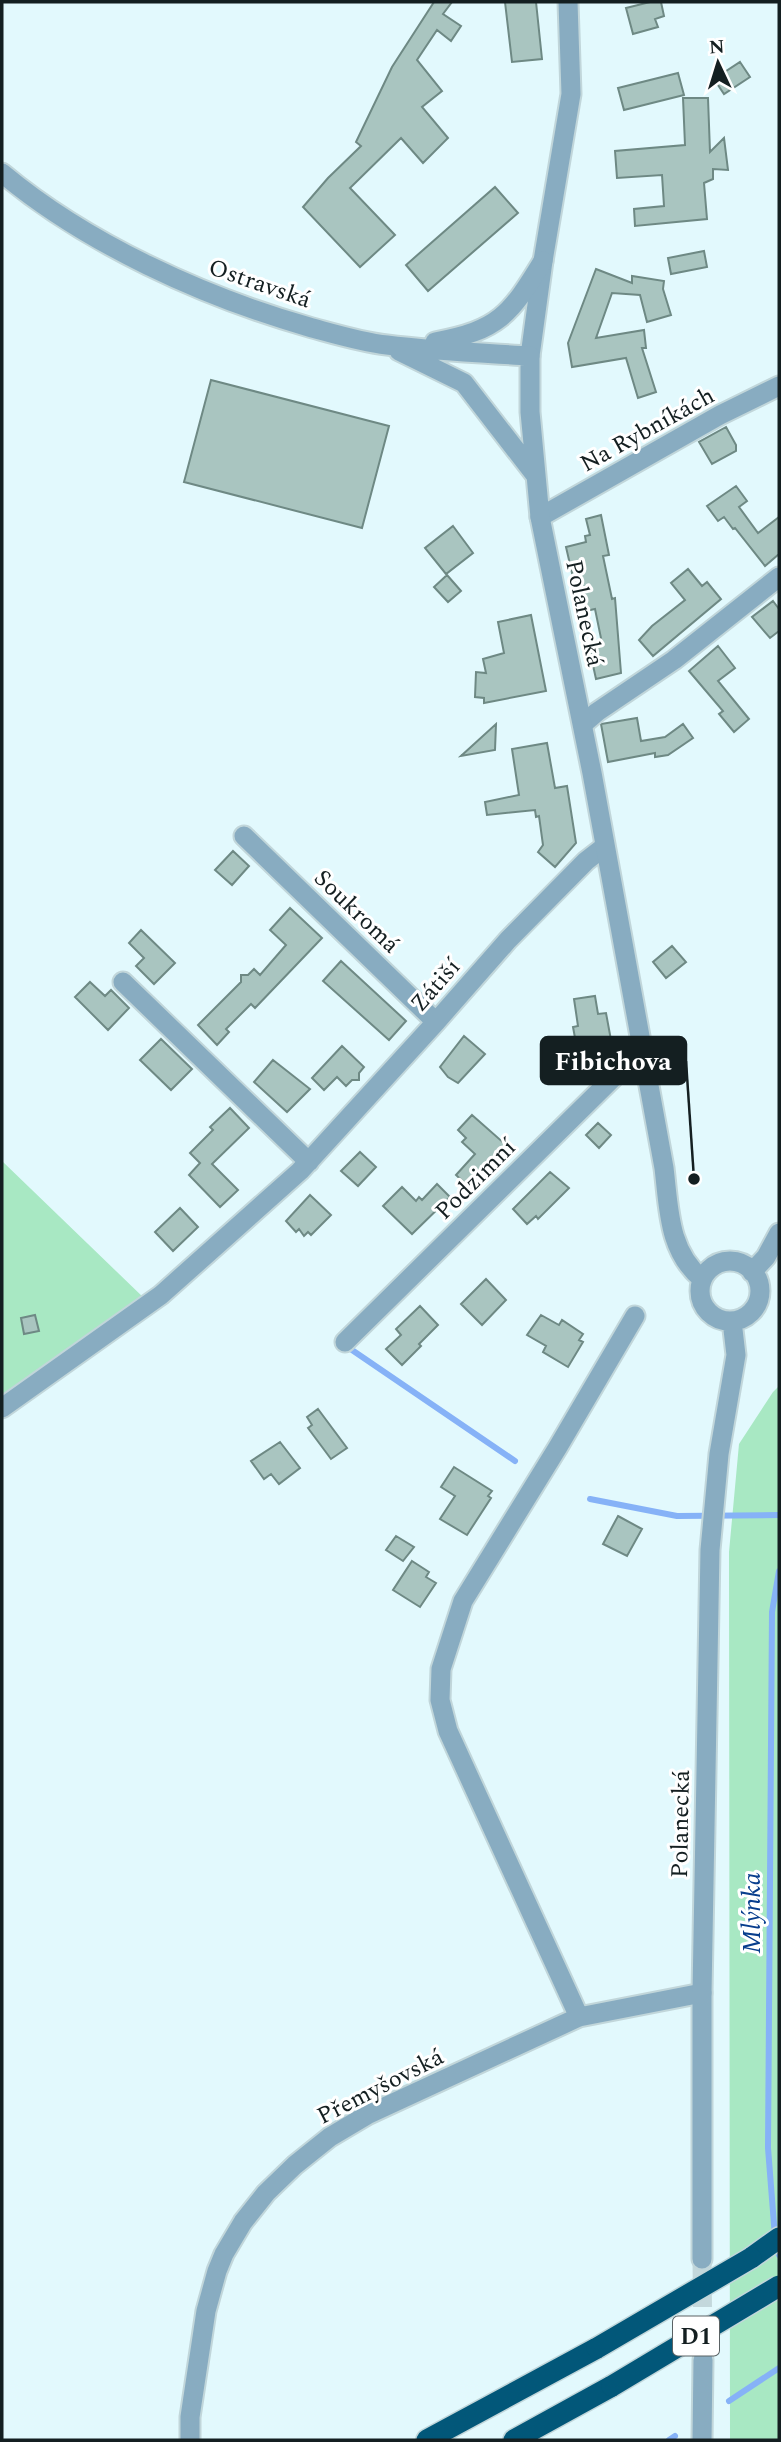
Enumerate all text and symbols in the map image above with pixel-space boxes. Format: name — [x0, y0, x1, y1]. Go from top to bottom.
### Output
north arrow — [683, 28, 753, 98]
text: N — [708, 33, 726, 63]
street label: Ostravská — [204, 250, 316, 318]
street label: Na Rybníkách — [574, 378, 721, 482]
street label: Polanecká — [555, 556, 613, 670]
street label: Soukromá — [305, 861, 408, 962]
street label: Zátiší — [402, 950, 470, 1021]
callout: Fibichova — [541, 1037, 686, 1084]
text: Fibichova — [554, 1042, 672, 1082]
street label: Podzimní — [427, 1130, 526, 1229]
street label: Polanecká — [662, 1769, 700, 1879]
water label: Mlýnka — [732, 1872, 772, 1954]
street label: Přemyšovská — [311, 2039, 450, 2134]
road number: D1 — [673, 2316, 719, 2356]

